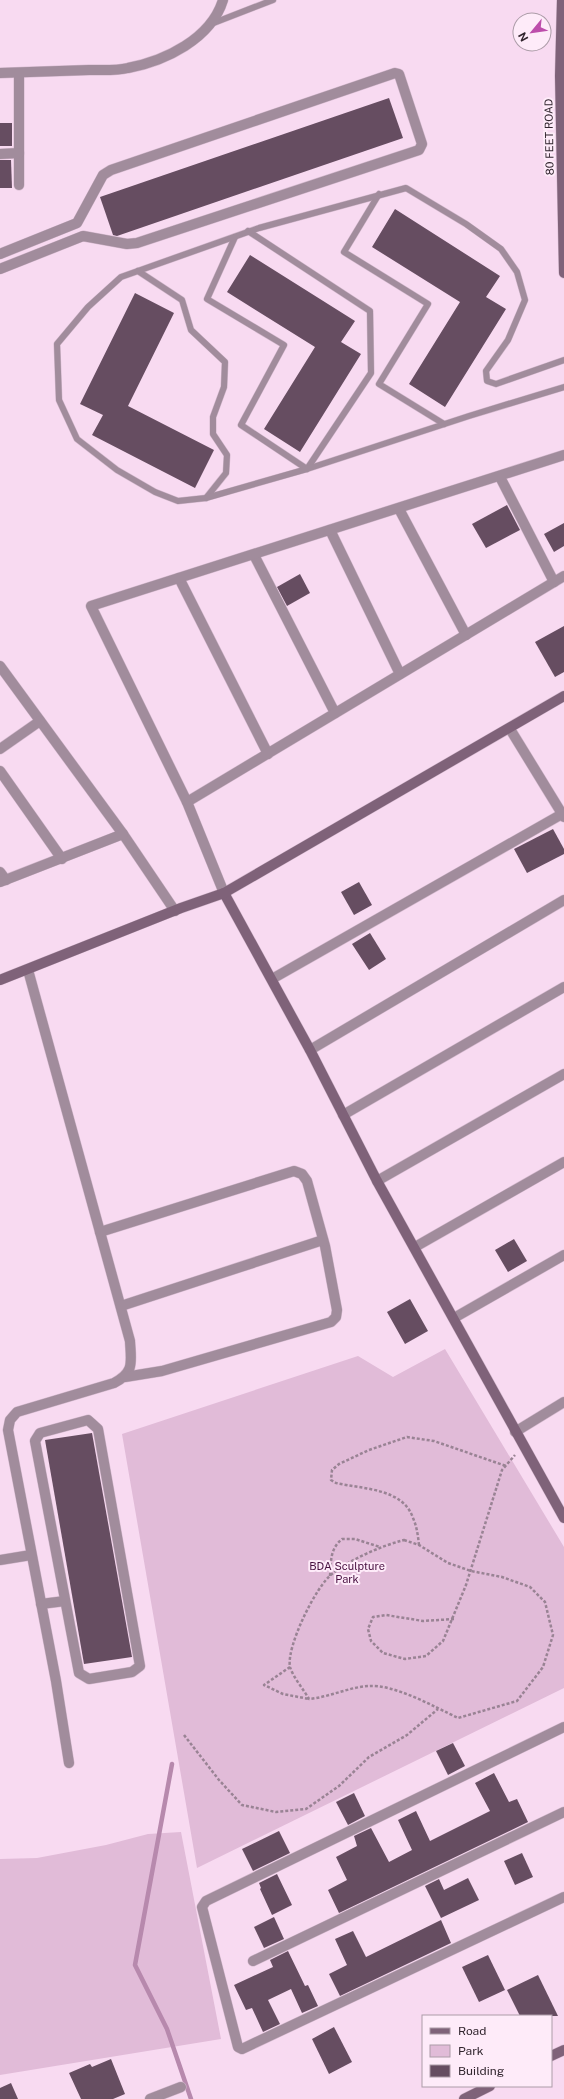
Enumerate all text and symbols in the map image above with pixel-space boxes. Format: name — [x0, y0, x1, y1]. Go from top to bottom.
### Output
north arrow — [512, 12, 552, 52]
text: N — [516, 30, 531, 44]
street label: 80 FEET ROAD — [542, 98, 556, 175]
park label: BDA Sculpture Park — [309, 1560, 385, 1585]
legend — [422, 2015, 552, 2087]
text: Road — [458, 2024, 486, 2038]
text: Park — [458, 2044, 484, 2058]
text: Building — [458, 2064, 504, 2078]

